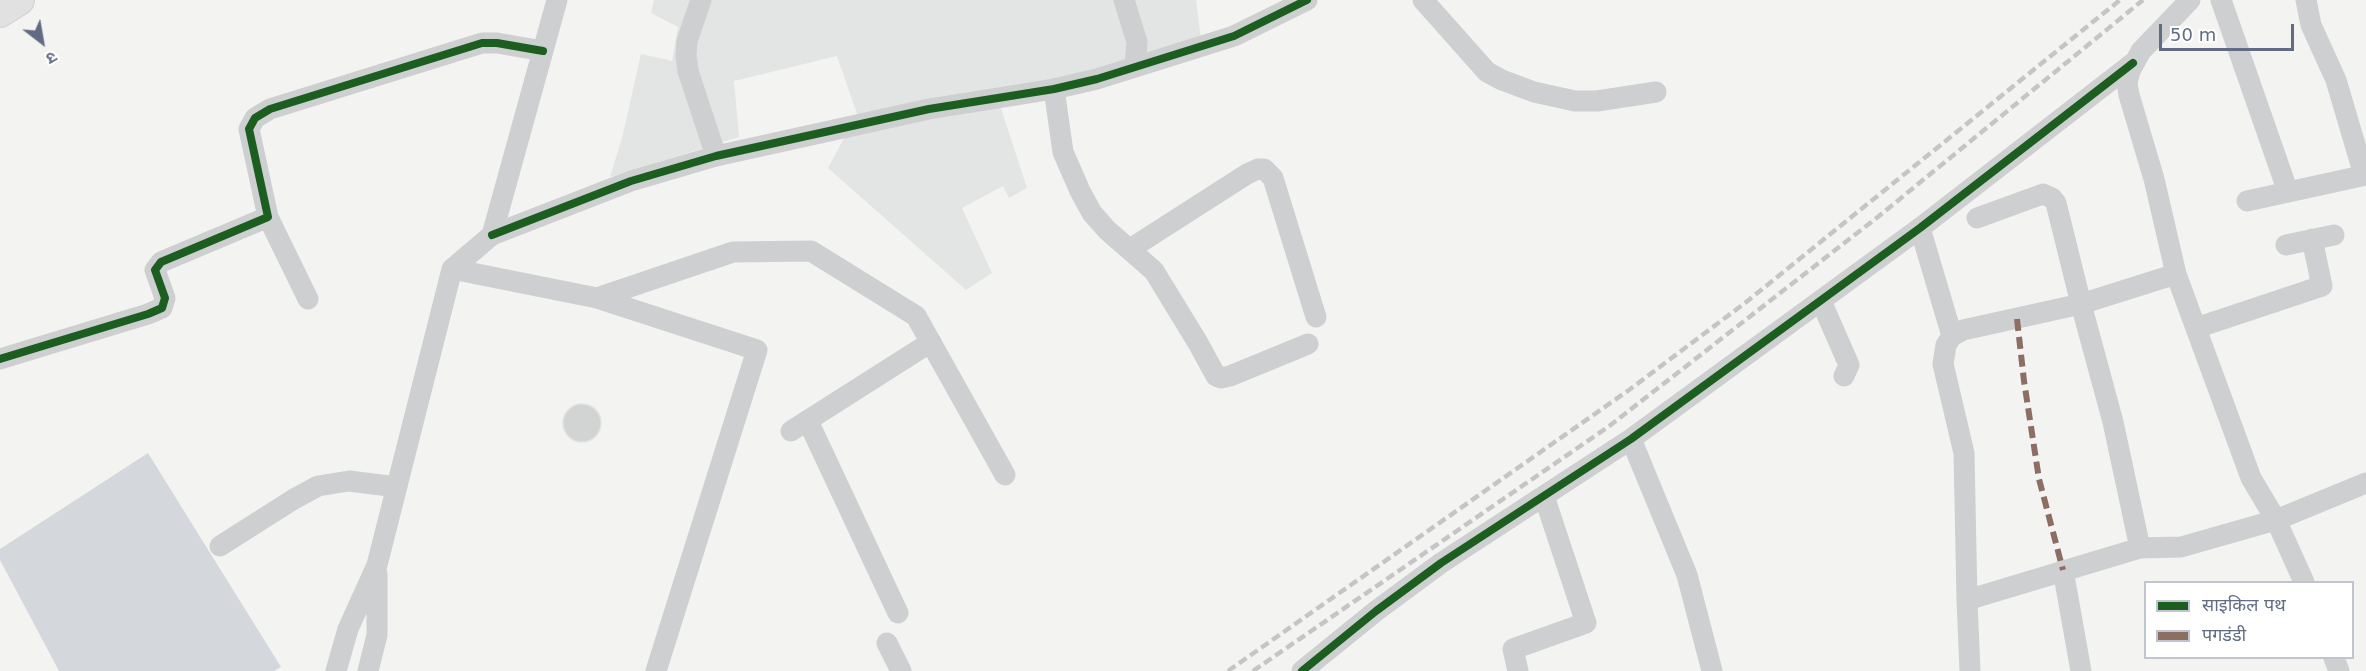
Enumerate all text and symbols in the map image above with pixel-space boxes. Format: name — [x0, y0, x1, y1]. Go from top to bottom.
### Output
north arrow — [12, 12, 72, 72]
scale bar — [2162, 12, 2297, 50]
text: 50 m — [2170, 24, 2216, 45]
text: उ — [43, 47, 60, 68]
legend — [2144, 581, 2354, 659]
text: साइकिल पथ — [2202, 594, 2286, 615]
text: पगडंडी — [2202, 624, 2246, 645]

